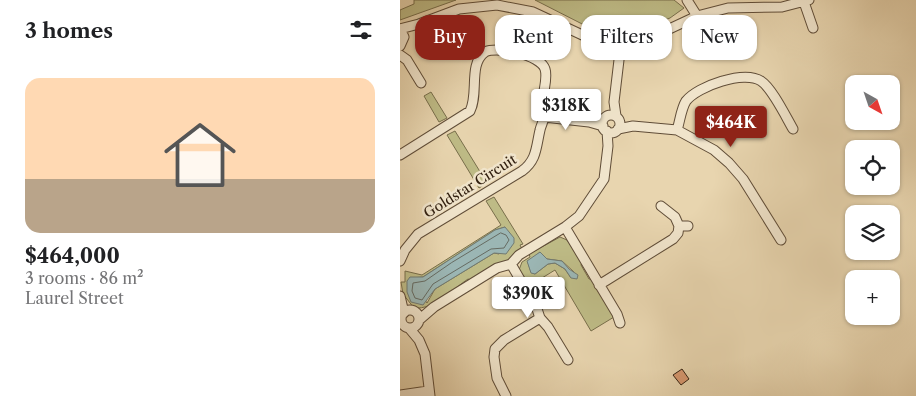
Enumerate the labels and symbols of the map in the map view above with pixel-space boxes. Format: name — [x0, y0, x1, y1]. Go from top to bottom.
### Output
north arrow — [845, 75, 900, 130]
pin: $318K — [531, 88, 601, 131]
pin: $464K — [696, 106, 766, 148]
street label: Goldstar Circuit — [420, 150, 520, 222]
pin: $390K — [493, 276, 563, 319]

